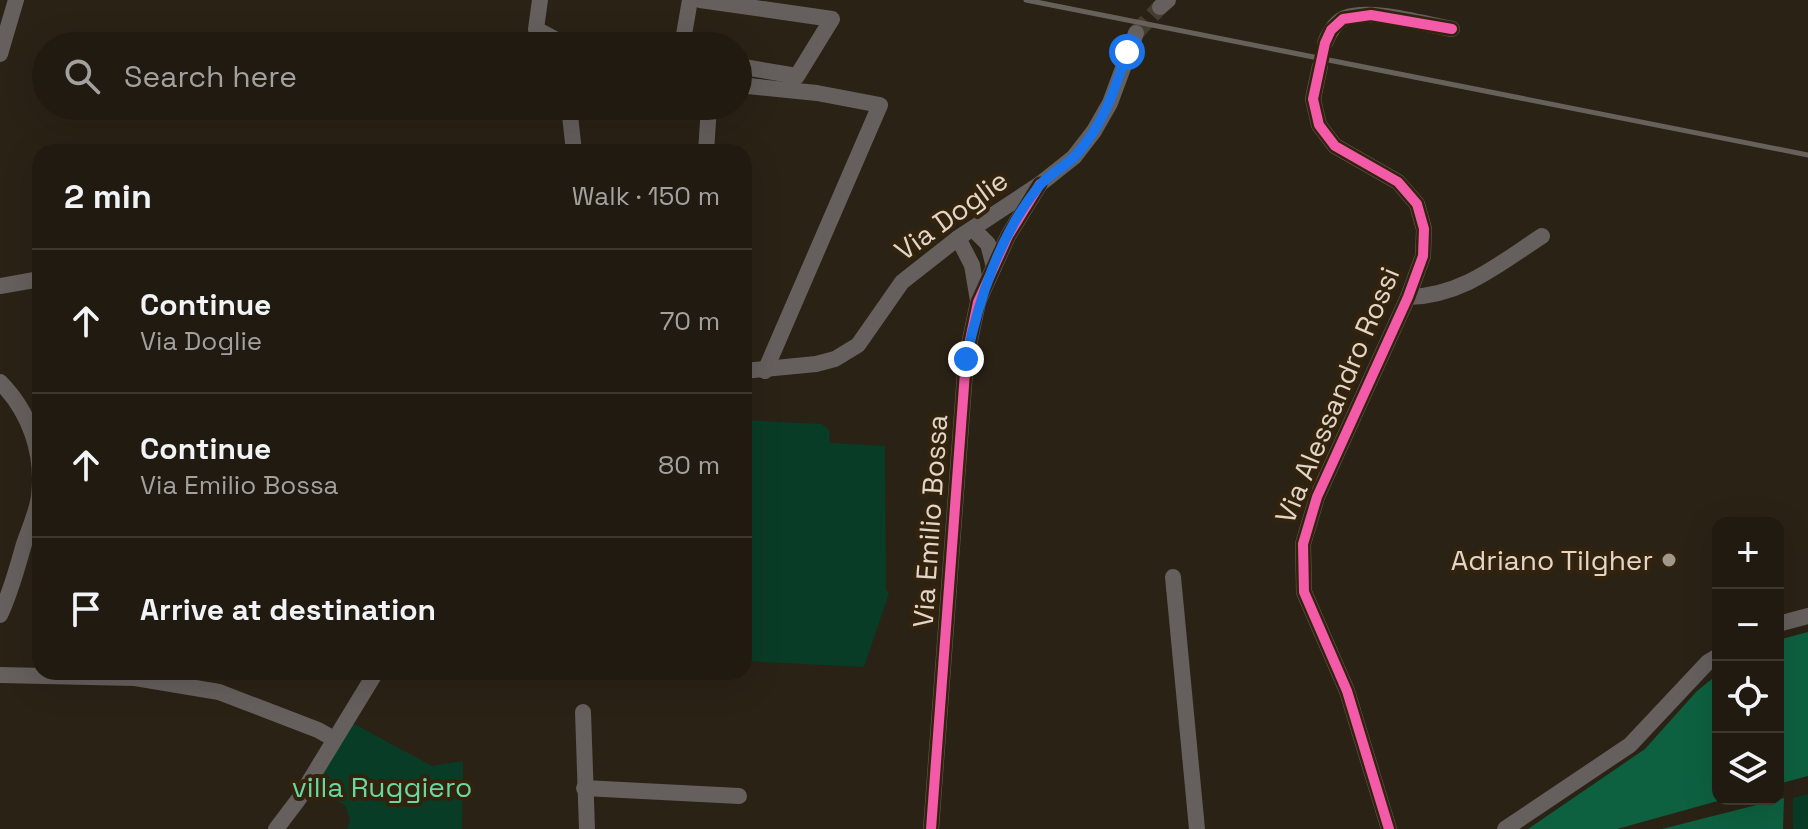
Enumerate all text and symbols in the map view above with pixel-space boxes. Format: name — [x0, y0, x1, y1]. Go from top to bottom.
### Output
search box — [32, 32, 752, 120]
route start — [1109, 34, 1145, 70]
icon: search — [60, 54, 104, 98]
text: Search here — [124, 57, 297, 96]
street label: Via Doglie — [887, 162, 1015, 268]
text: 2 min — [64, 175, 152, 218]
text: Walk · 150 m — [572, 179, 720, 213]
street label: Via Alessandro Rossi — [1267, 261, 1407, 529]
text: Continue — [140, 285, 271, 324]
icon: ahead — [64, 299, 108, 343]
text: 70 m — [660, 304, 720, 338]
text: Via Doglie — [140, 324, 262, 358]
route end — [948, 341, 984, 377]
street label: Via Emilio Bossa — [905, 413, 955, 629]
text: Continue — [140, 429, 271, 468]
icon: ahead — [64, 443, 108, 487]
text: 80 m — [658, 448, 720, 482]
text: Via Emilio Bossa — [140, 468, 338, 502]
map controls — [1712, 517, 1784, 805]
button: + — [1712, 517, 1784, 589]
place label: Adriano Tilgher — [1451, 542, 1653, 578]
marker: Adriano Tilgher — [1660, 551, 1678, 569]
icon: arrive — [64, 587, 108, 631]
button: − — [1712, 589, 1784, 661]
text: Arrive at destination — [140, 590, 436, 629]
button: locate — [1712, 661, 1784, 733]
button: layers — [1712, 733, 1784, 805]
park label: villa Ruggiero — [292, 769, 472, 805]

